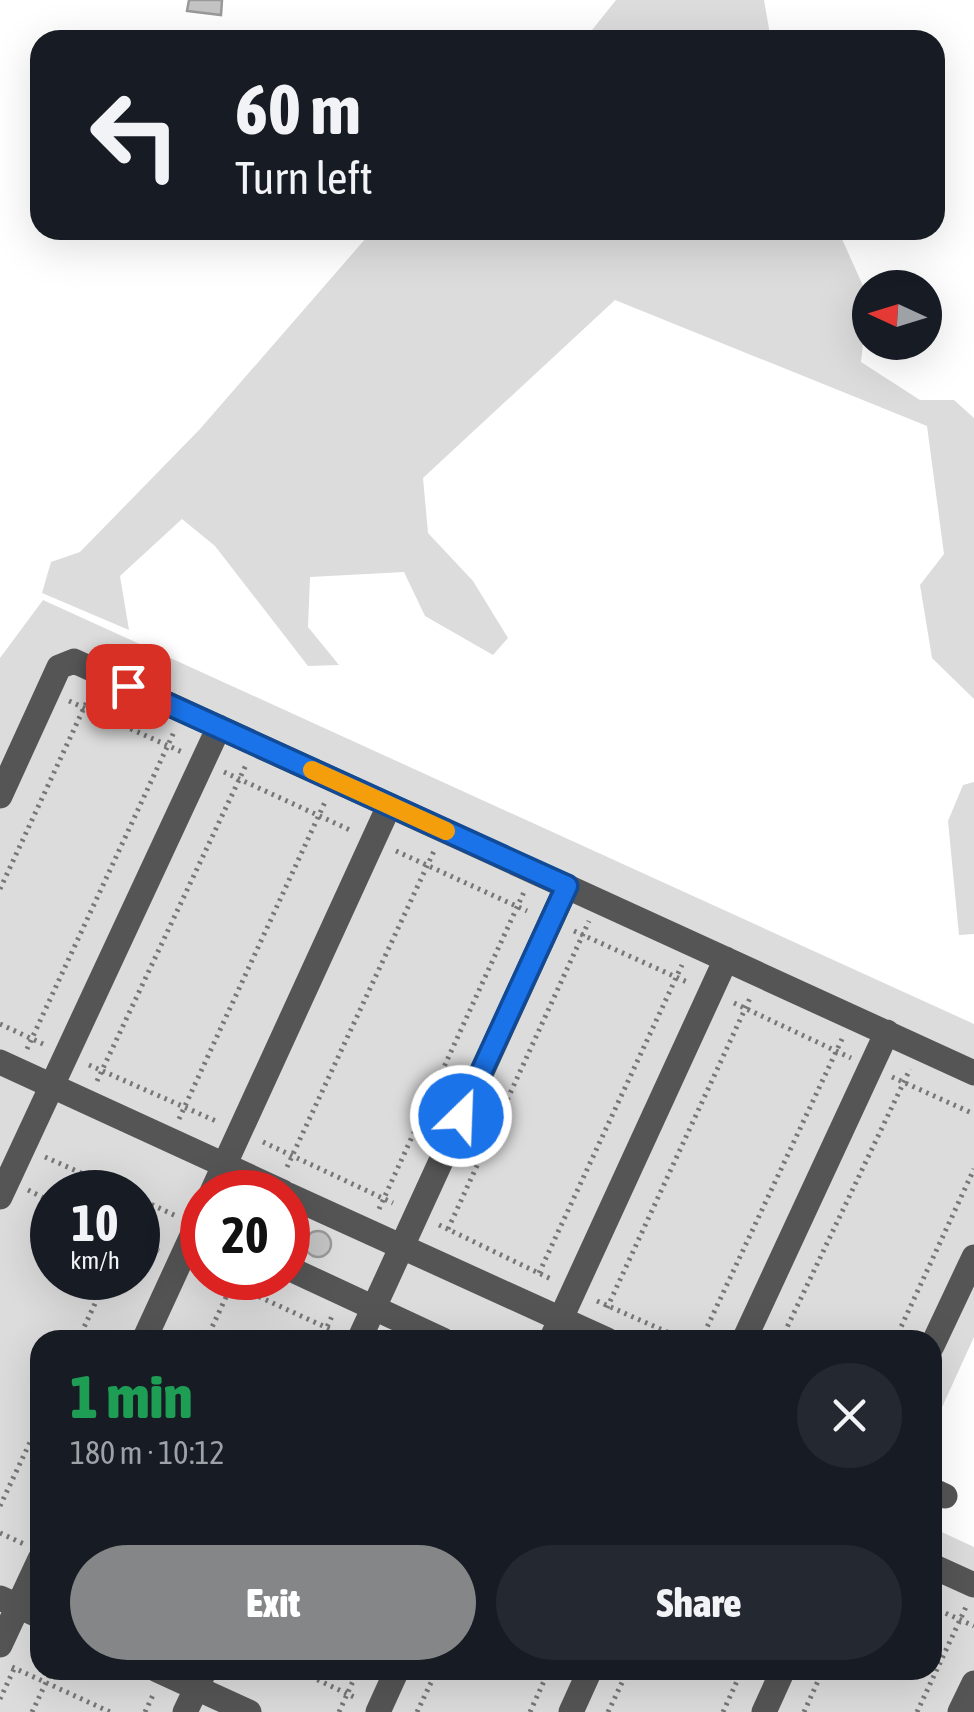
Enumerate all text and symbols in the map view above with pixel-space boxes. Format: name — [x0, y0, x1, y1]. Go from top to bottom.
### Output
text: 60 m — [235, 69, 361, 149]
icon: left — [70, 70, 200, 200]
text: Turn left — [235, 152, 373, 204]
north arrow — [852, 270, 942, 360]
map controls — [852, 270, 942, 360]
pin — [86, 644, 171, 729]
icon: arrive — [101, 659, 156, 714]
position arrow — [409, 1064, 513, 1168]
speed limit sign: 20 — [180, 1170, 310, 1300]
text: 10 — [71, 1194, 118, 1252]
text: km/h — [70, 1246, 120, 1274]
text: 1 min — [70, 1362, 193, 1431]
button: close — [797, 1363, 902, 1468]
text: 180 m · 10:12 — [70, 1434, 225, 1471]
button: Exit — [70, 1545, 476, 1660]
button: Share — [496, 1545, 902, 1660]

